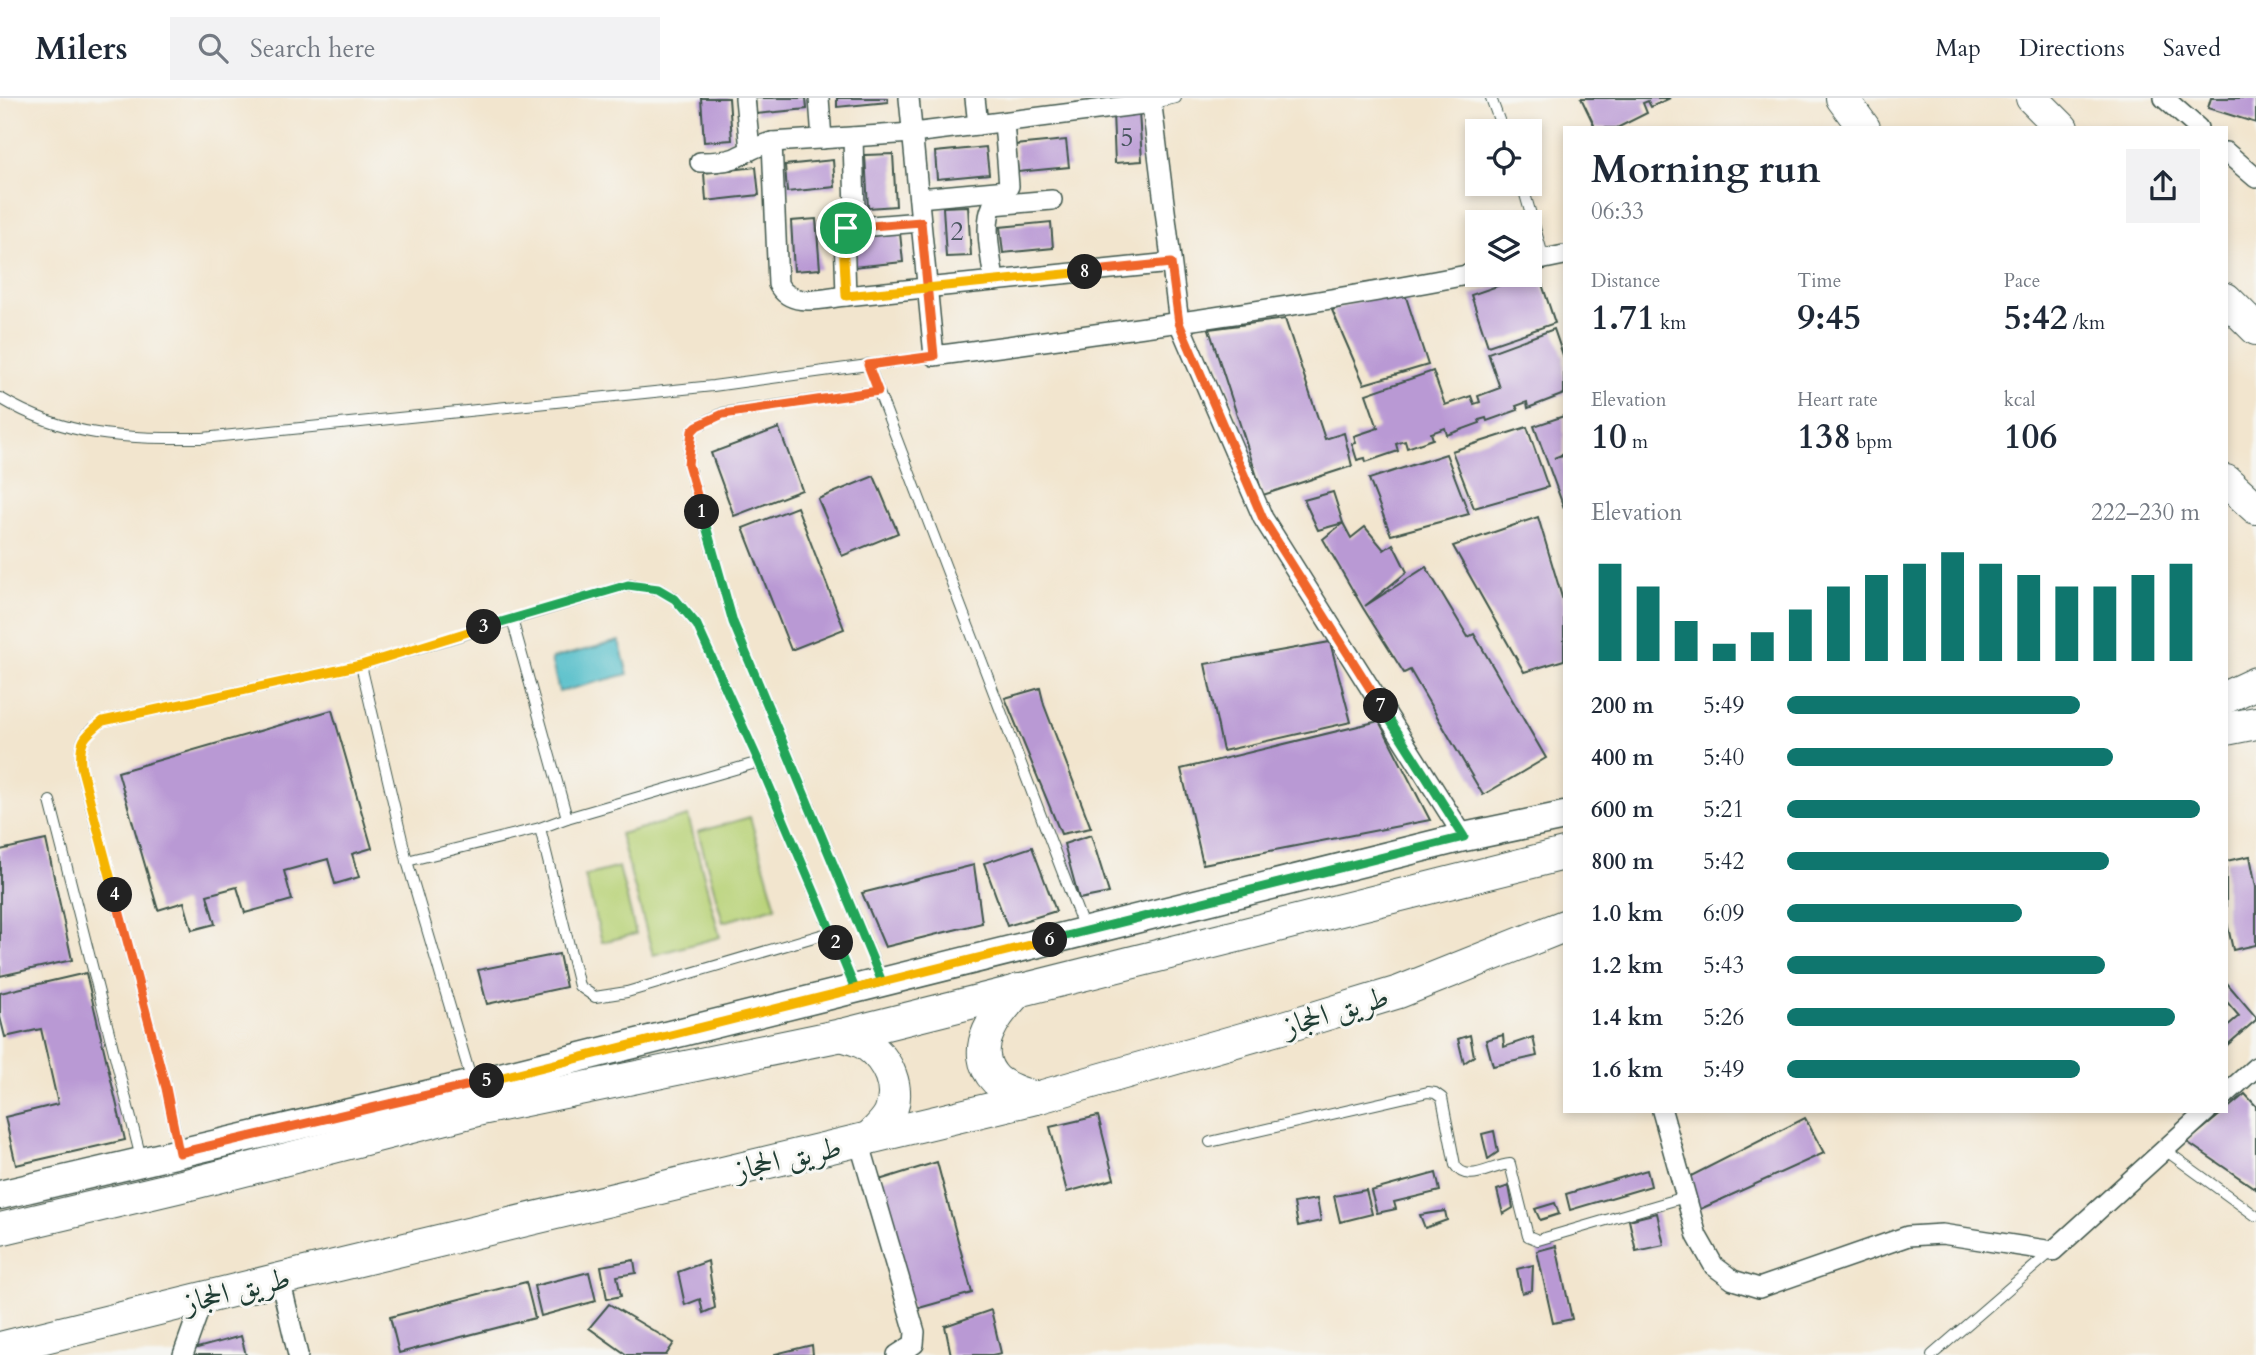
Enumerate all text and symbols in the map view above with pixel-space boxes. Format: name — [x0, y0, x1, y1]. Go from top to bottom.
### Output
search box — [170, 17, 660, 80]
text: Milers — [35, 26, 128, 71]
icon: search — [194, 29, 232, 67]
text: Search here — [250, 31, 376, 66]
text: Map — [1935, 32, 1981, 65]
text: Directions — [2019, 32, 2125, 65]
text: Saved — [2163, 32, 2221, 65]
map controls — [1465, 119, 1542, 287]
button: locate — [1465, 119, 1542, 196]
house number: 5 — [1120, 120, 1134, 155]
text: Morning run — [1591, 144, 1821, 196]
button: share — [2126, 149, 2200, 223]
text: 06:33 — [1591, 196, 1644, 227]
pin — [816, 198, 876, 258]
icon: arrive — [827, 209, 865, 247]
button: layers — [1465, 210, 1542, 287]
house number: 2 — [950, 214, 964, 249]
pin: 8 — [1068, 254, 1102, 290]
text: 8 — [1080, 258, 1089, 284]
text: Distance — [1591, 268, 1660, 294]
text: Time — [1797, 268, 1841, 294]
text: Pace — [2004, 268, 2040, 294]
text: 1.71 — [1591, 294, 1655, 342]
text: 9:45 — [1797, 294, 1861, 342]
text: 5:42 — [2004, 294, 2068, 342]
text: km — [1655, 310, 1686, 336]
text: /km — [2068, 310, 2105, 336]
text: Elevation — [1591, 387, 1666, 413]
text: Heart rate — [1797, 387, 1878, 413]
text: kcal — [2004, 387, 2036, 413]
text: 10 — [1591, 413, 1627, 461]
text: 138 — [1797, 413, 1851, 461]
text: 106 — [2004, 413, 2057, 461]
text: m — [1627, 429, 1648, 455]
text: bpm — [1851, 429, 1893, 455]
pin: 1 — [684, 494, 720, 530]
text: Elevation — [1591, 497, 1682, 528]
text: 222–230 m — [2091, 497, 2200, 528]
text: 1 — [697, 498, 706, 524]
pin: 3 — [466, 610, 502, 644]
text: 3 — [479, 613, 488, 639]
pin: 7 — [1364, 688, 1398, 724]
text: 200 m — [1591, 690, 1654, 721]
text: 5:49 — [1703, 690, 1744, 721]
text: 7 — [1376, 692, 1385, 718]
text: 400 m — [1591, 742, 1654, 773]
text: 5:40 — [1703, 742, 1744, 773]
text: 600 m — [1591, 794, 1654, 825]
text: 5:21 — [1703, 794, 1744, 825]
text: 800 m — [1591, 846, 1654, 877]
text: 5:42 — [1703, 846, 1744, 877]
pin: 4 — [97, 878, 132, 912]
text: 4 — [110, 881, 119, 907]
text: 1.0 km — [1591, 898, 1663, 929]
text: 6:09 — [1703, 898, 1744, 929]
pin: 6 — [1032, 922, 1068, 958]
pin: 2 — [818, 926, 854, 960]
text: 6 — [1045, 926, 1054, 952]
text: 2 — [831, 929, 840, 955]
text: 1.2 km — [1591, 950, 1663, 981]
text: 5:43 — [1703, 950, 1744, 981]
street label: طريق الحجاز — [1275, 976, 1394, 1048]
text: 1.4 km — [1591, 1002, 1663, 1033]
text: 5:26 — [1703, 1002, 1744, 1033]
text: 1.6 km — [1591, 1054, 1663, 1085]
text: 5:49 — [1703, 1054, 1744, 1085]
pin: 5 — [470, 1063, 504, 1098]
text: 5 — [482, 1067, 491, 1093]
street label: طريق الحجاز — [728, 1126, 846, 1191]
street label: طريق الحجاز — [177, 1257, 295, 1324]

